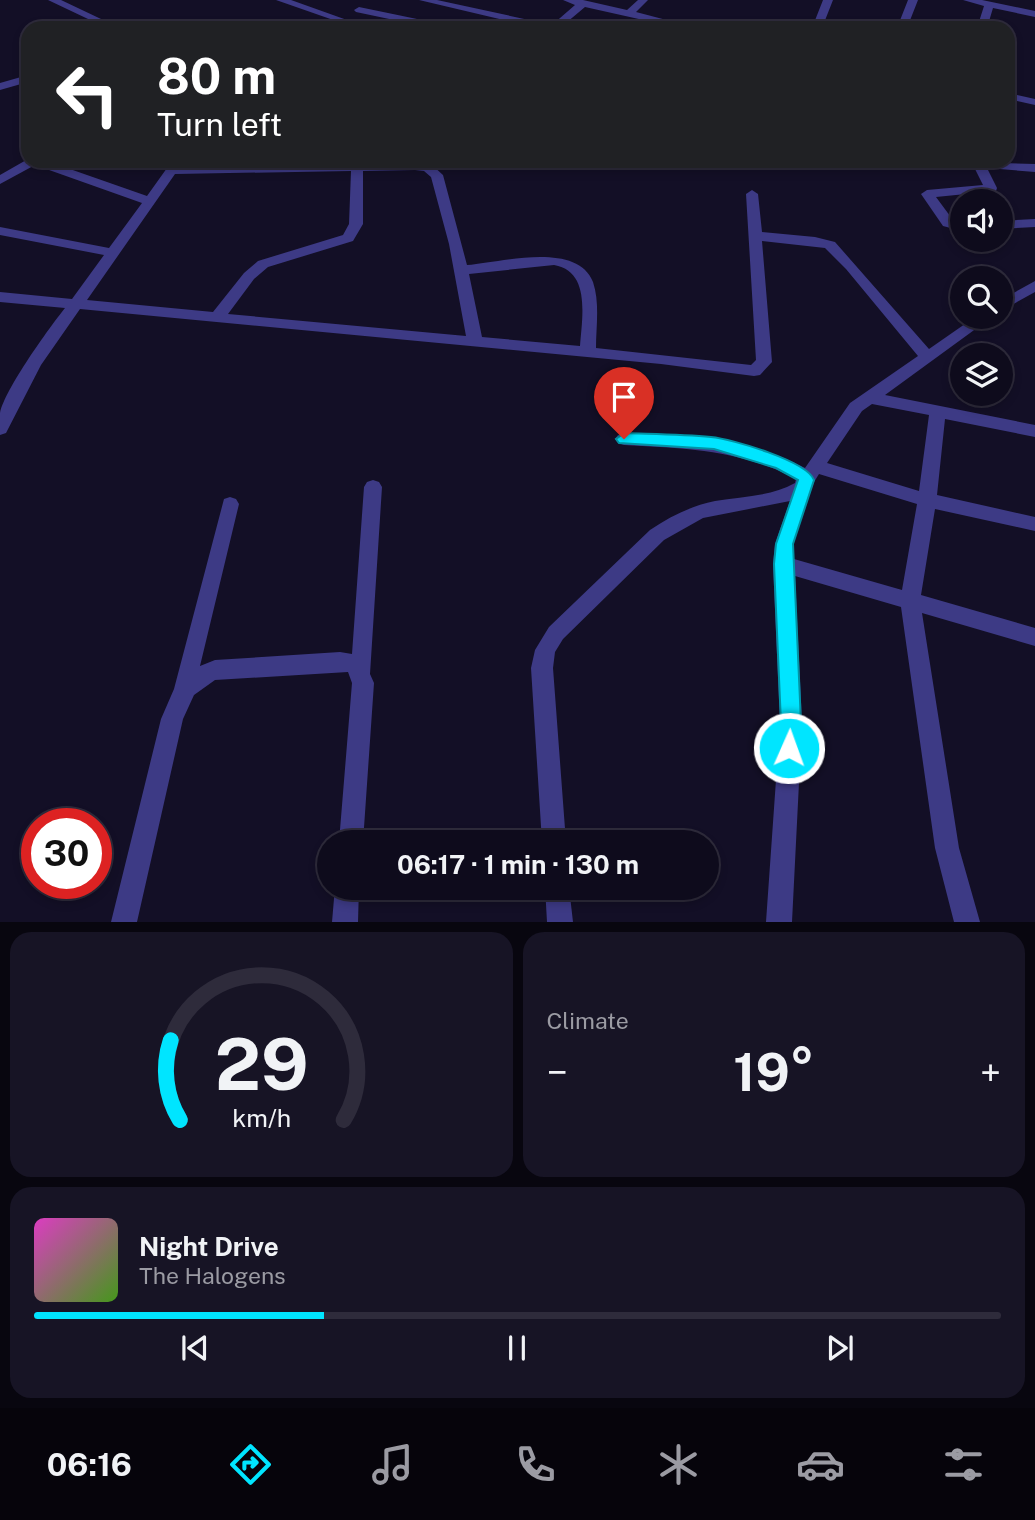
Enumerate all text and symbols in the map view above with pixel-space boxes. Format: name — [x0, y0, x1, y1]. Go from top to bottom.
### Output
text: 80 m — [157, 47, 276, 105]
icon: left — [42, 49, 133, 140]
text: Turn left — [157, 106, 282, 143]
map controls — [950, 189, 1013, 406]
button: sound — [950, 189, 1013, 252]
button: search — [950, 266, 1013, 329]
button: layers — [950, 343, 1013, 406]
pin — [594, 367, 654, 439]
icon: arrive — [605, 378, 643, 416]
position arrow — [752, 711, 826, 785]
speed limit sign: 30 — [21, 808, 112, 899]
text: 06:17 · 1 min · 130 m — [397, 849, 639, 880]
text: Climate — [547, 1007, 629, 1034]
text: 29 — [214, 1022, 308, 1107]
text: 19° — [733, 1042, 814, 1103]
text: − — [547, 1050, 568, 1095]
text: + — [980, 1050, 1001, 1095]
text: km/h — [232, 1103, 291, 1133]
text: Night Drive — [139, 1231, 279, 1262]
text: The Halogens — [139, 1262, 286, 1289]
icon: previous — [176, 1329, 214, 1367]
icon: pause — [498, 1329, 536, 1367]
icon: next — [821, 1329, 859, 1367]
icon: directions — [226, 1440, 275, 1489]
icon: music — [368, 1440, 417, 1489]
icon: phone — [511, 1440, 560, 1489]
icon: climate — [654, 1440, 703, 1489]
icon: car — [796, 1440, 845, 1489]
icon: filters — [939, 1440, 988, 1489]
text: 06:16 — [47, 1446, 132, 1483]

